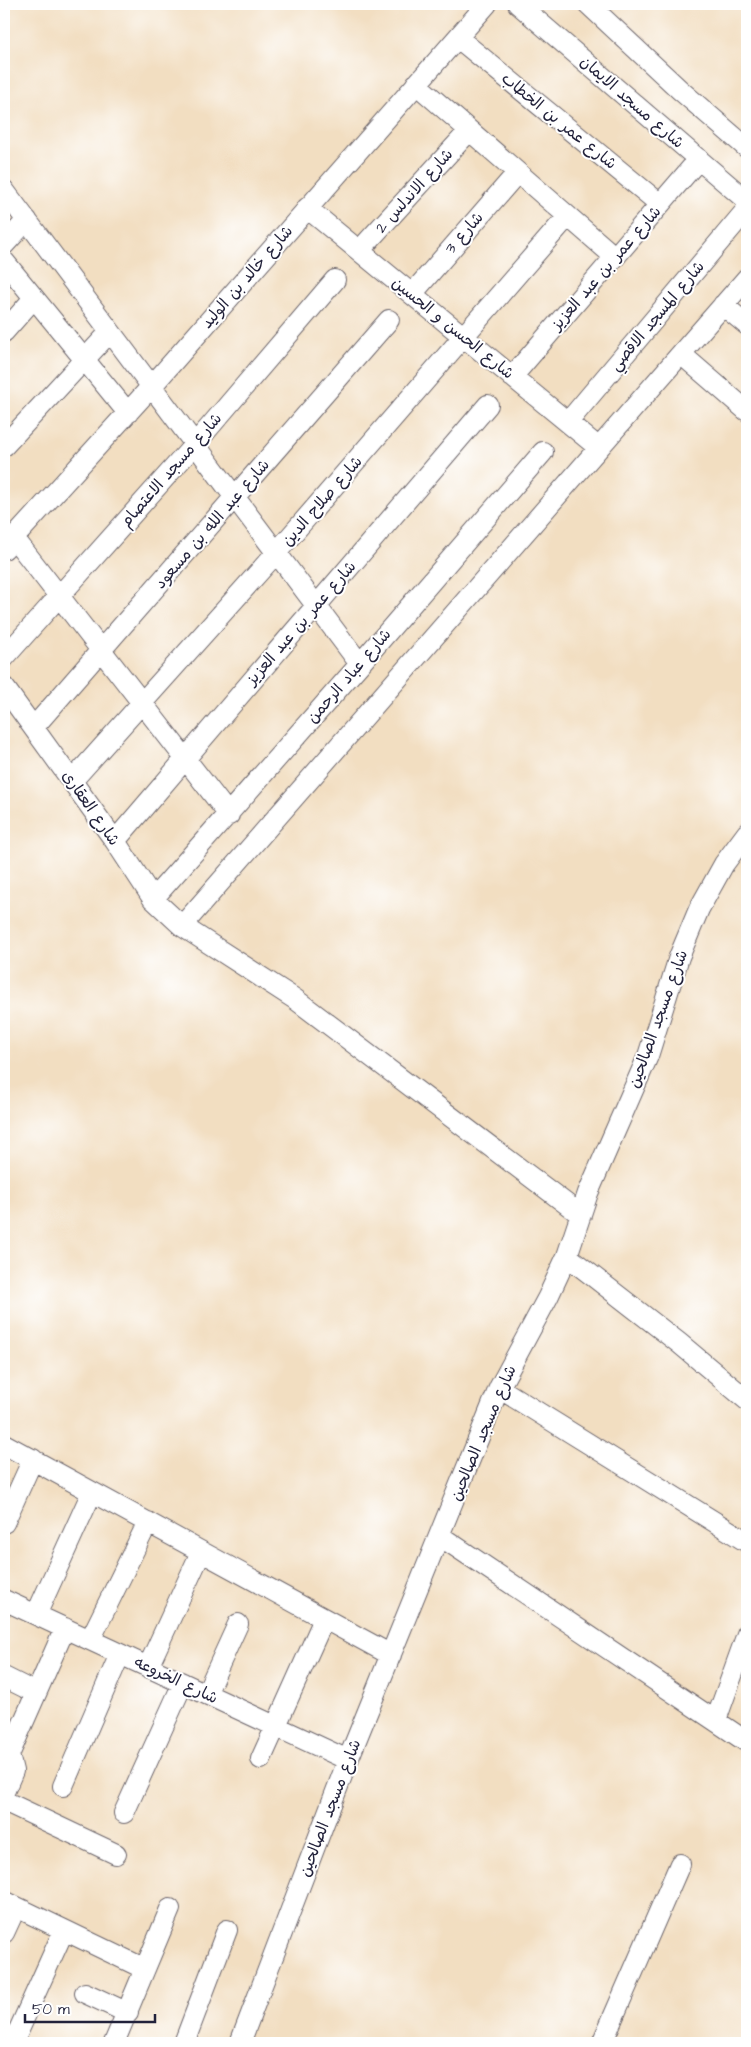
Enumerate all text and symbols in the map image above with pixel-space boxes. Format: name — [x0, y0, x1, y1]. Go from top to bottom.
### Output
street label: شارع مسجد الايمان — [575, 51, 689, 153]
street label: شارع عمر بن الخطاب — [497, 68, 621, 174]
street label: شارع الاندلس 2 — [370, 144, 458, 238]
street label: شارع عمر بن عبد العزيز — [544, 201, 666, 336]
street label: شارع 3 — [440, 207, 488, 259]
street label: شارع خالد بن الوليد — [196, 221, 298, 333]
street label: شارع المسجد الاقصي — [604, 256, 712, 378]
street label: شارع الحسن و الحسين — [387, 272, 519, 384]
street label: شارع مسجد الاعتصام — [115, 408, 228, 533]
street label: شارع صلاح الدين — [277, 451, 367, 551]
street label: شارع عبد الله بن مسعود — [149, 454, 275, 594]
street label: شارع عمر بن عبد العزيز — [239, 556, 361, 691]
street label: شارع عباد الرحمن — [302, 624, 396, 728]
street label: شارع العقارى — [57, 766, 125, 850]
street label: شارع مسجد الصالحين — [623, 947, 693, 1091]
street label: شارع مسجد الصالحين — [444, 1362, 522, 1504]
street label: شارع الخروعه — [130, 1651, 222, 1709]
street label: شارع مسجد الصالحين — [294, 1736, 366, 1880]
scale bar — [25, 1992, 155, 2024]
text: 50 m — [32, 1999, 70, 2020]

